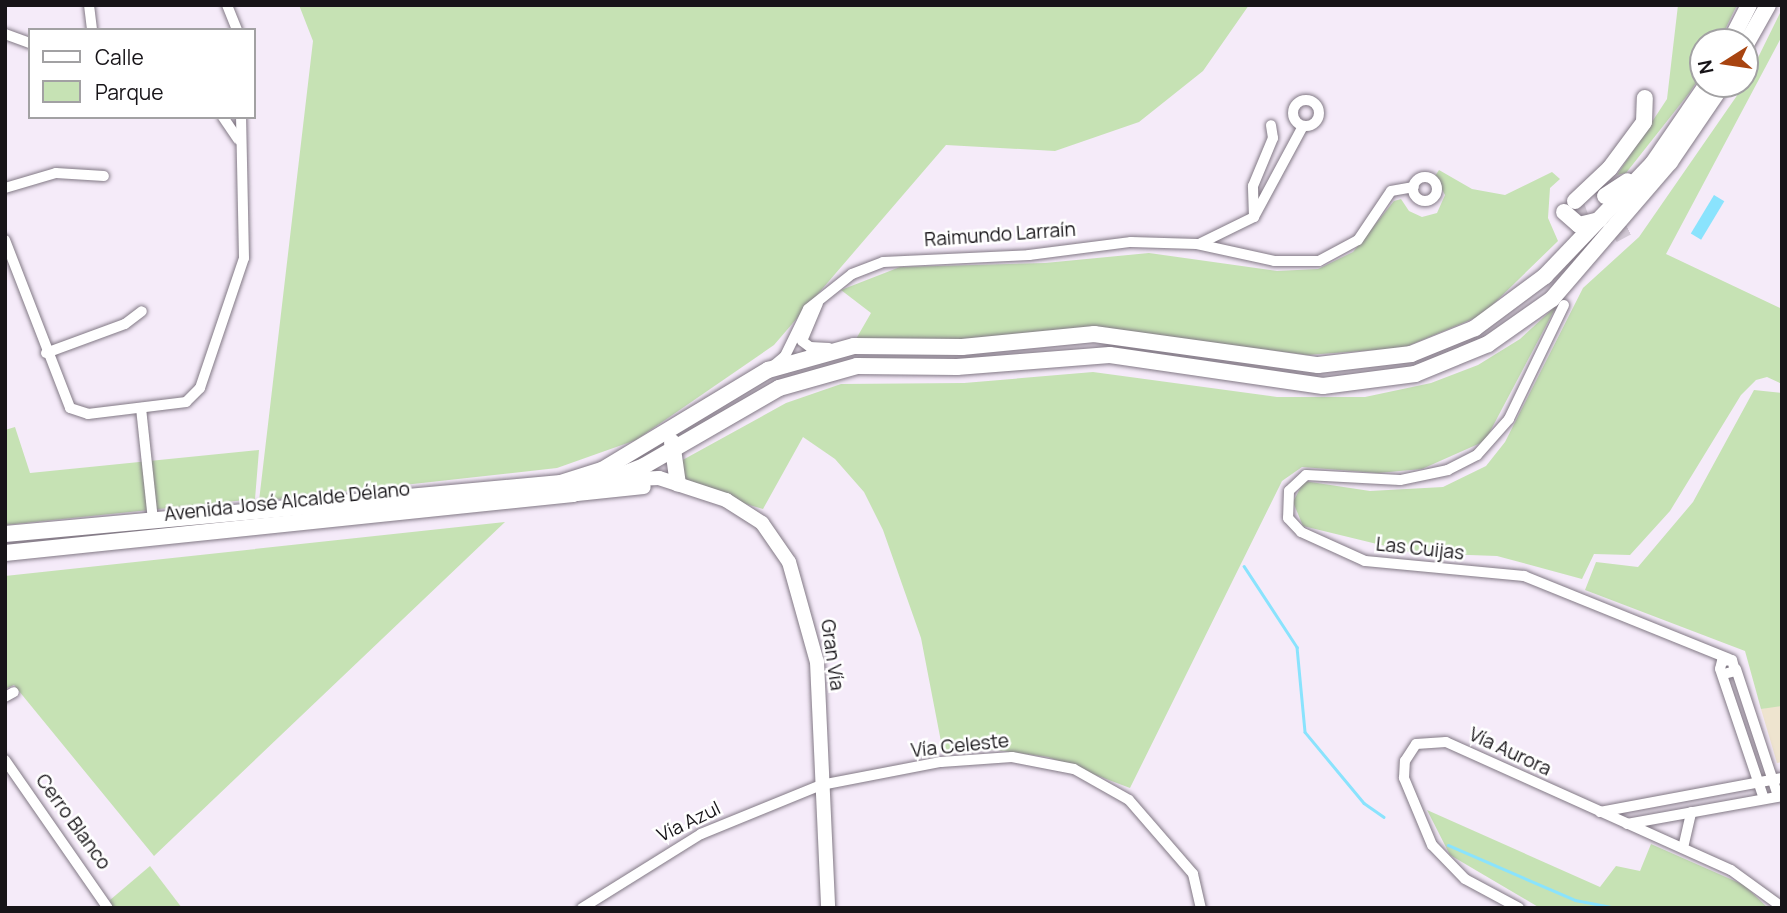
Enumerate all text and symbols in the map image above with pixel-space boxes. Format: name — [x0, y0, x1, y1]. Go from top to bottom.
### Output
legend — [28, 28, 256, 119]
north arrow — [1689, 28, 1759, 98]
text: Calle — [95, 43, 144, 71]
text: N — [1691, 58, 1720, 76]
text: Parque — [95, 78, 164, 106]
street label: Raimundo Larraín — [924, 218, 1076, 252]
street label: Avenida José Alcalde Délano — [163, 478, 411, 526]
street label: Las Cuijas — [1375, 533, 1465, 565]
street label: Gran Vía — [816, 618, 848, 692]
street label: Vía Aurora — [1465, 723, 1555, 781]
street label: Vía Celeste — [910, 730, 1010, 762]
street label: Cerro Blanco — [31, 770, 115, 874]
street label: Vía Azul — [654, 797, 724, 847]

